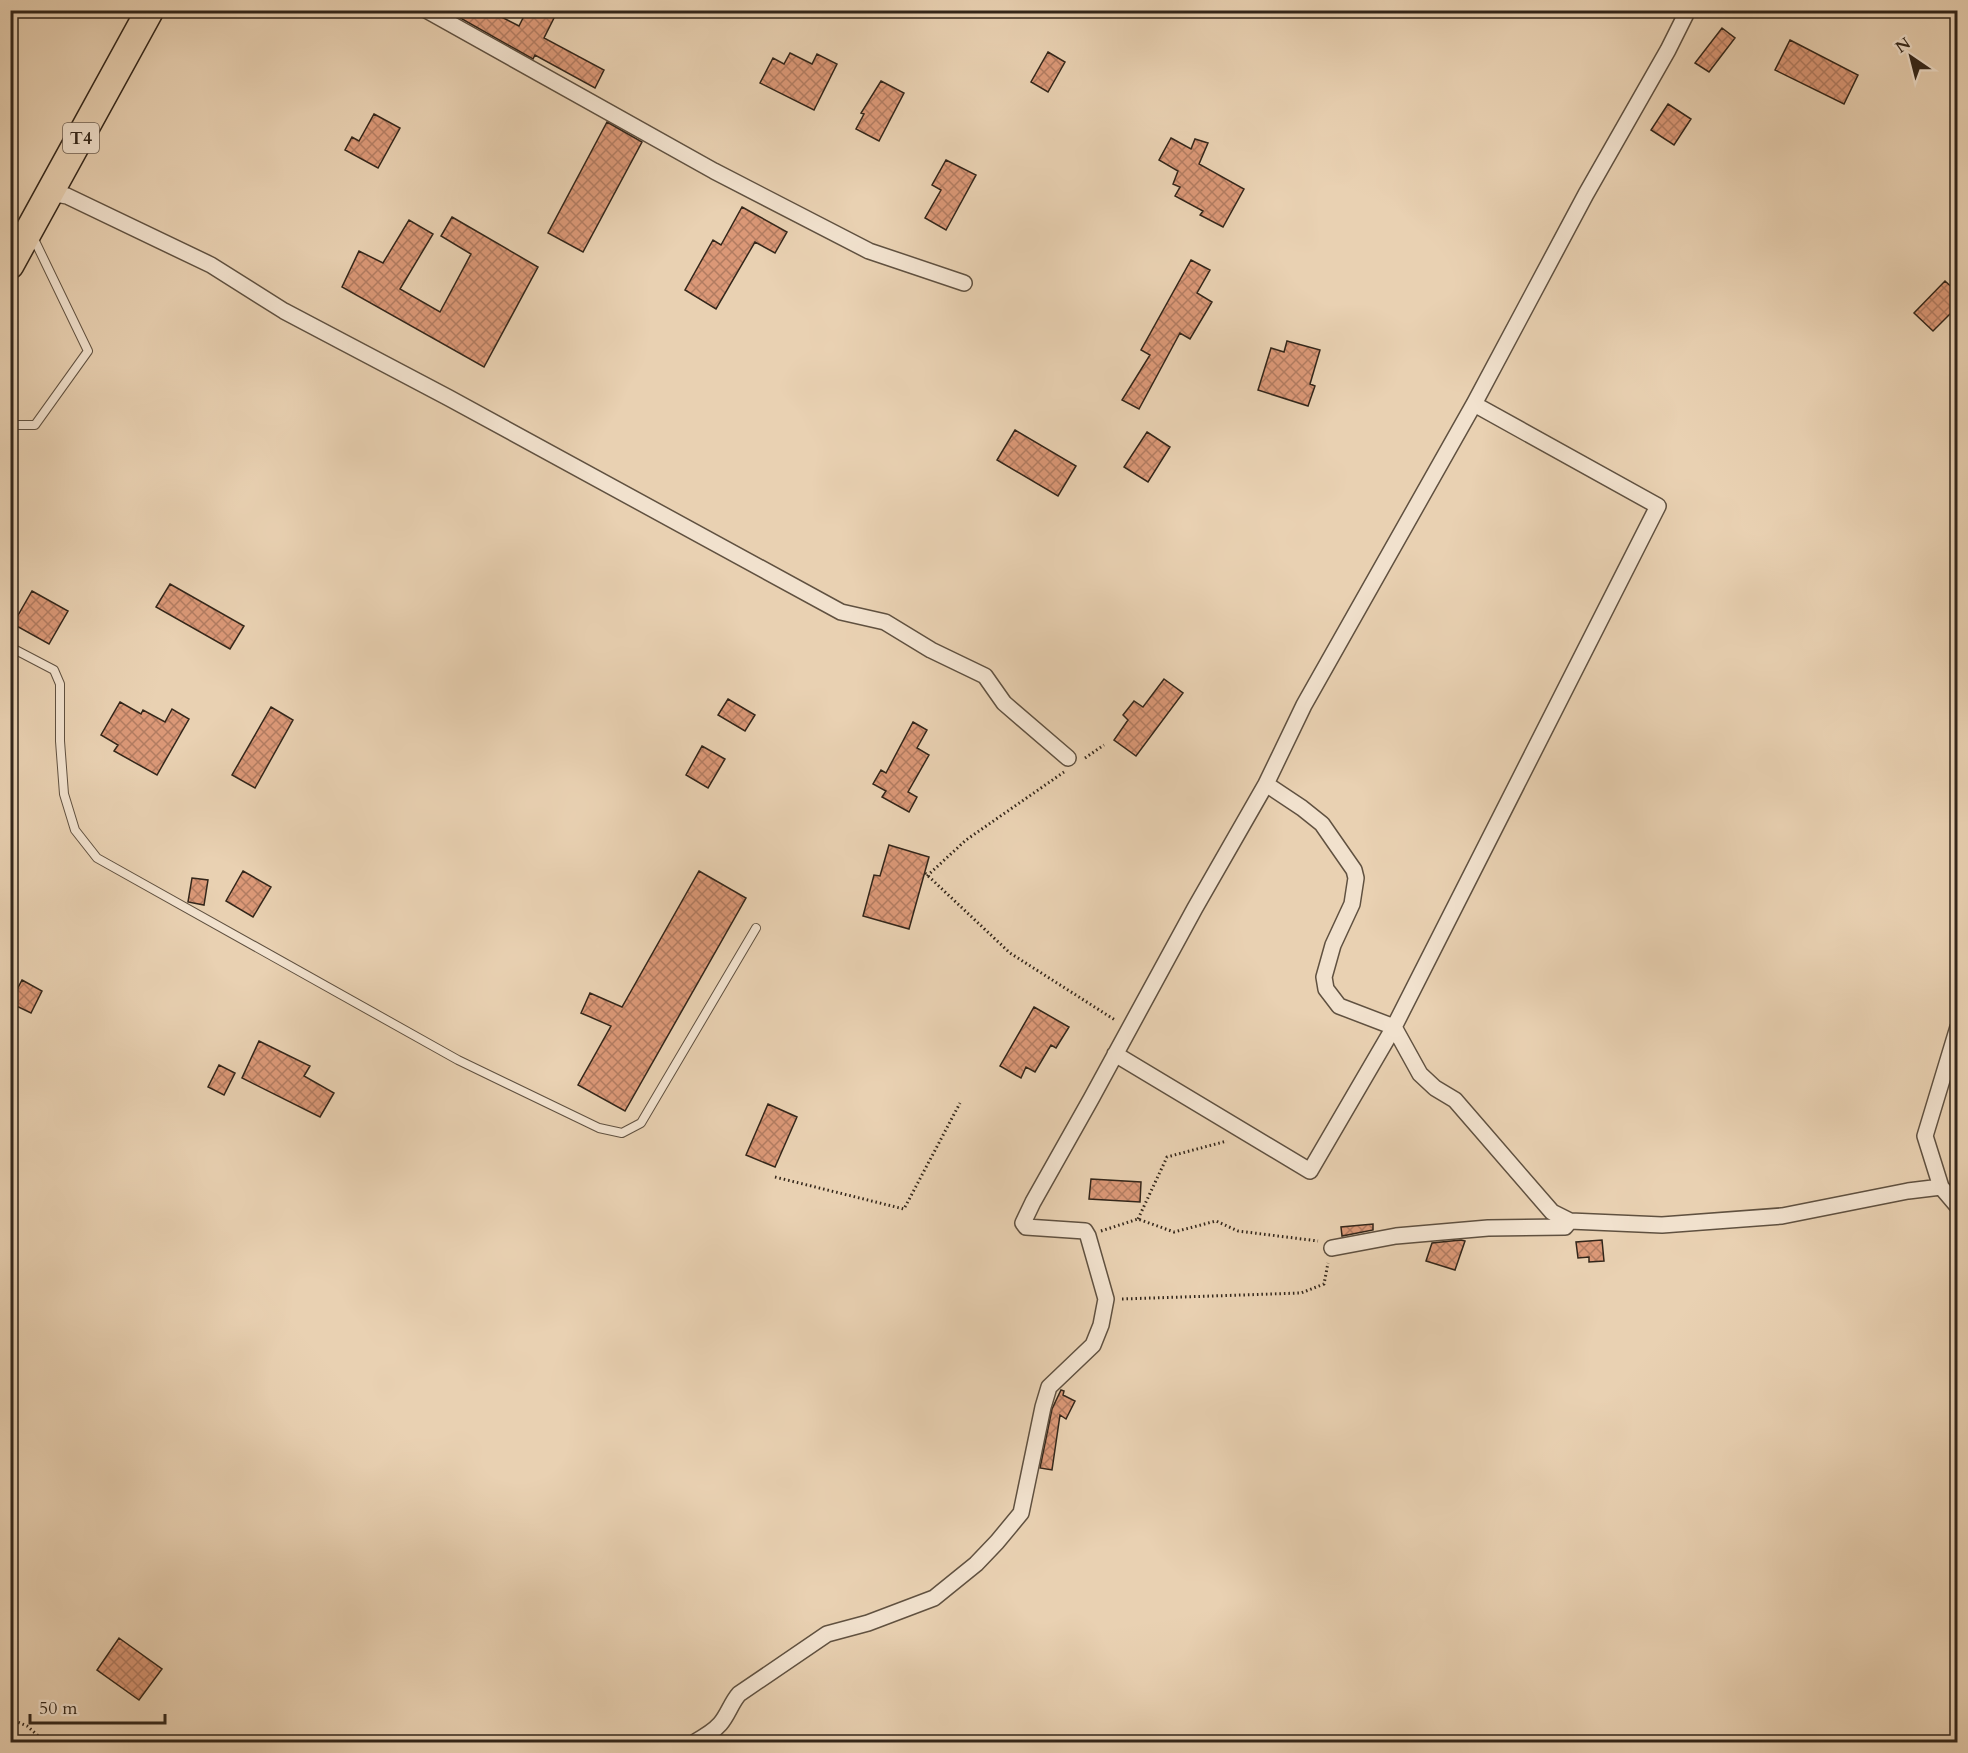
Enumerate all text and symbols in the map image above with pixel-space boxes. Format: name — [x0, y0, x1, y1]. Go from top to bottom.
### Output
north arrow — [1881, 27, 1941, 87]
text: N — [1891, 32, 1915, 59]
road number: T4 — [63, 123, 99, 153]
scale bar — [30, 1687, 165, 1725]
text: 50 m — [39, 1696, 78, 1721]

